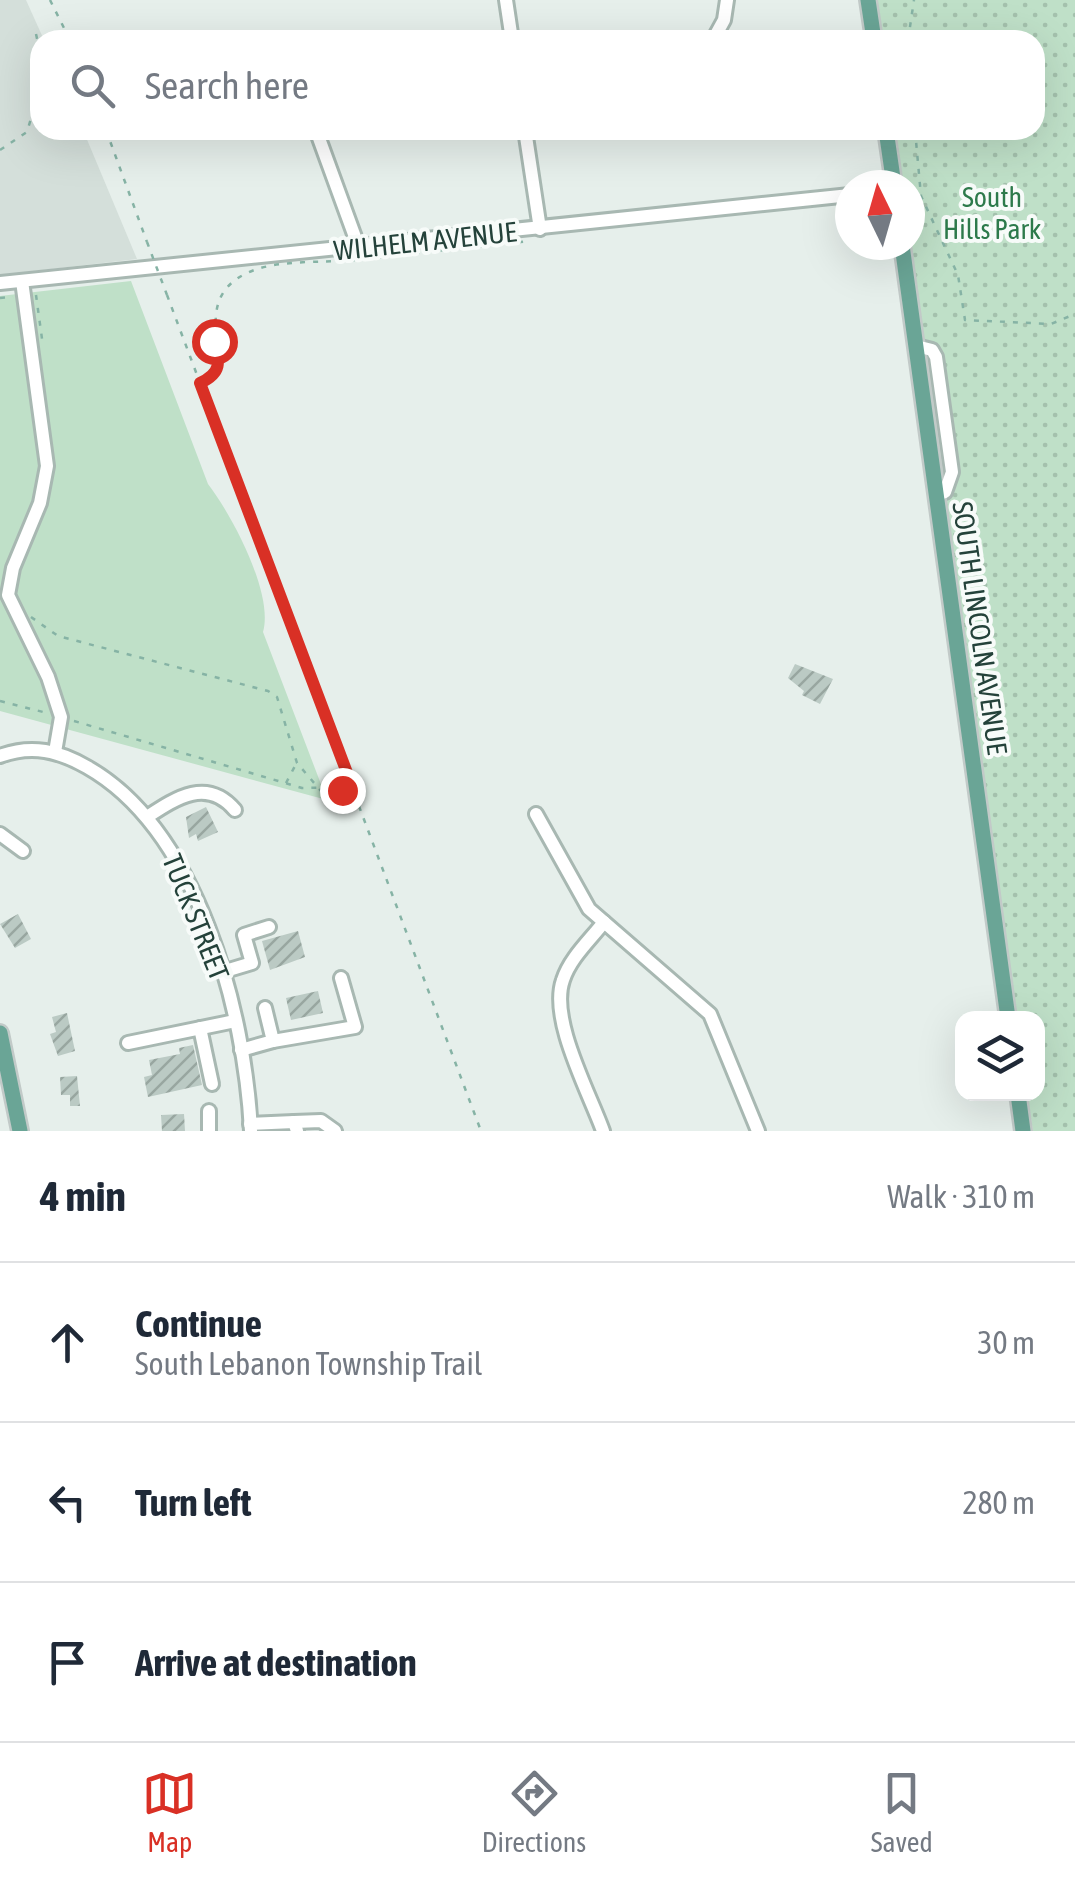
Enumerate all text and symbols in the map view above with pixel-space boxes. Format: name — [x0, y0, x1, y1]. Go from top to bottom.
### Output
search box — [30, 30, 1045, 140]
icon: search — [65, 58, 120, 113]
text: Search here — [145, 64, 309, 107]
north arrow — [835, 170, 925, 260]
park label: South Hills Park — [943, 181, 1041, 245]
street label: WILHELM AVENUE — [332, 215, 518, 267]
route start — [192, 319, 238, 365]
street label: SOUTH LINCOLN AVENUE — [946, 500, 1014, 756]
route end — [320, 768, 366, 814]
street label: TUCK STREET — [156, 849, 236, 985]
map controls — [955, 1011, 1045, 1101]
button: layers — [955, 1011, 1045, 1101]
text: 4 min — [40, 1172, 126, 1220]
text: Walk · 310 m — [887, 1178, 1035, 1215]
text: Continue — [135, 1302, 262, 1345]
icon: ahead — [40, 1315, 95, 1370]
text: 30 m — [977, 1324, 1035, 1361]
text: South Lebanon Township Trail — [135, 1345, 482, 1382]
icon: left — [40, 1475, 95, 1530]
text: Turn left — [135, 1481, 251, 1524]
text: 280 m — [962, 1484, 1035, 1521]
icon: arrive — [40, 1635, 95, 1690]
text: Arrive at destination — [135, 1641, 417, 1684]
tab: Map — [142, 1766, 197, 1858]
tab: Directions — [482, 1766, 586, 1858]
tab: Saved — [871, 1766, 933, 1858]

